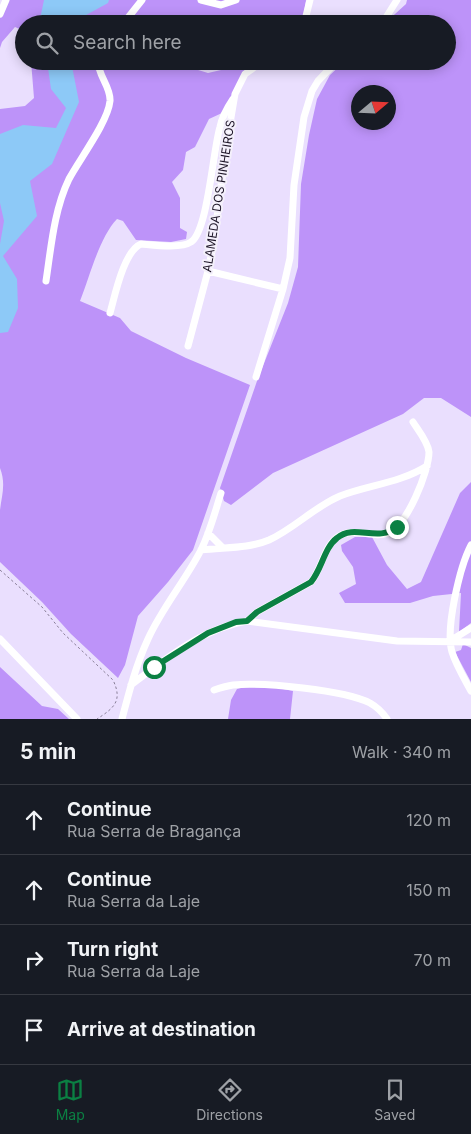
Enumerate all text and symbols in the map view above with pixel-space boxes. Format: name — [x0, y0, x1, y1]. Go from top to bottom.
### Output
search box — [15, 15, 456, 70]
icon: search — [33, 29, 61, 57]
text: Search here — [73, 31, 182, 54]
north arrow — [351, 85, 396, 130]
street label: ALAMEDA DOS PINHEIROS — [199, 118, 238, 273]
route end — [386, 516, 409, 539]
route start — [143, 656, 166, 679]
text: 5 min — [20, 739, 76, 764]
text: Walk · 340 m — [352, 742, 451, 762]
text: Continue — [67, 798, 152, 821]
icon: ahead — [20, 806, 48, 834]
text: 120 m — [406, 810, 451, 830]
text: Rua Serra de Bragança — [67, 821, 241, 841]
text: Continue — [67, 868, 152, 891]
icon: ahead — [20, 876, 48, 904]
text: 150 m — [406, 880, 451, 900]
text: Rua Serra da Laje — [67, 891, 200, 911]
text: Turn right — [67, 938, 158, 961]
icon: right — [20, 946, 48, 974]
text: 70 m — [414, 950, 451, 970]
text: Rua Serra da Laje — [67, 961, 200, 981]
icon: arrive — [20, 1016, 48, 1044]
text: Arrive at destination — [67, 1018, 256, 1041]
tab: Map — [56, 1076, 85, 1123]
tab: Directions — [196, 1076, 263, 1123]
tab: Saved — [374, 1076, 415, 1123]

